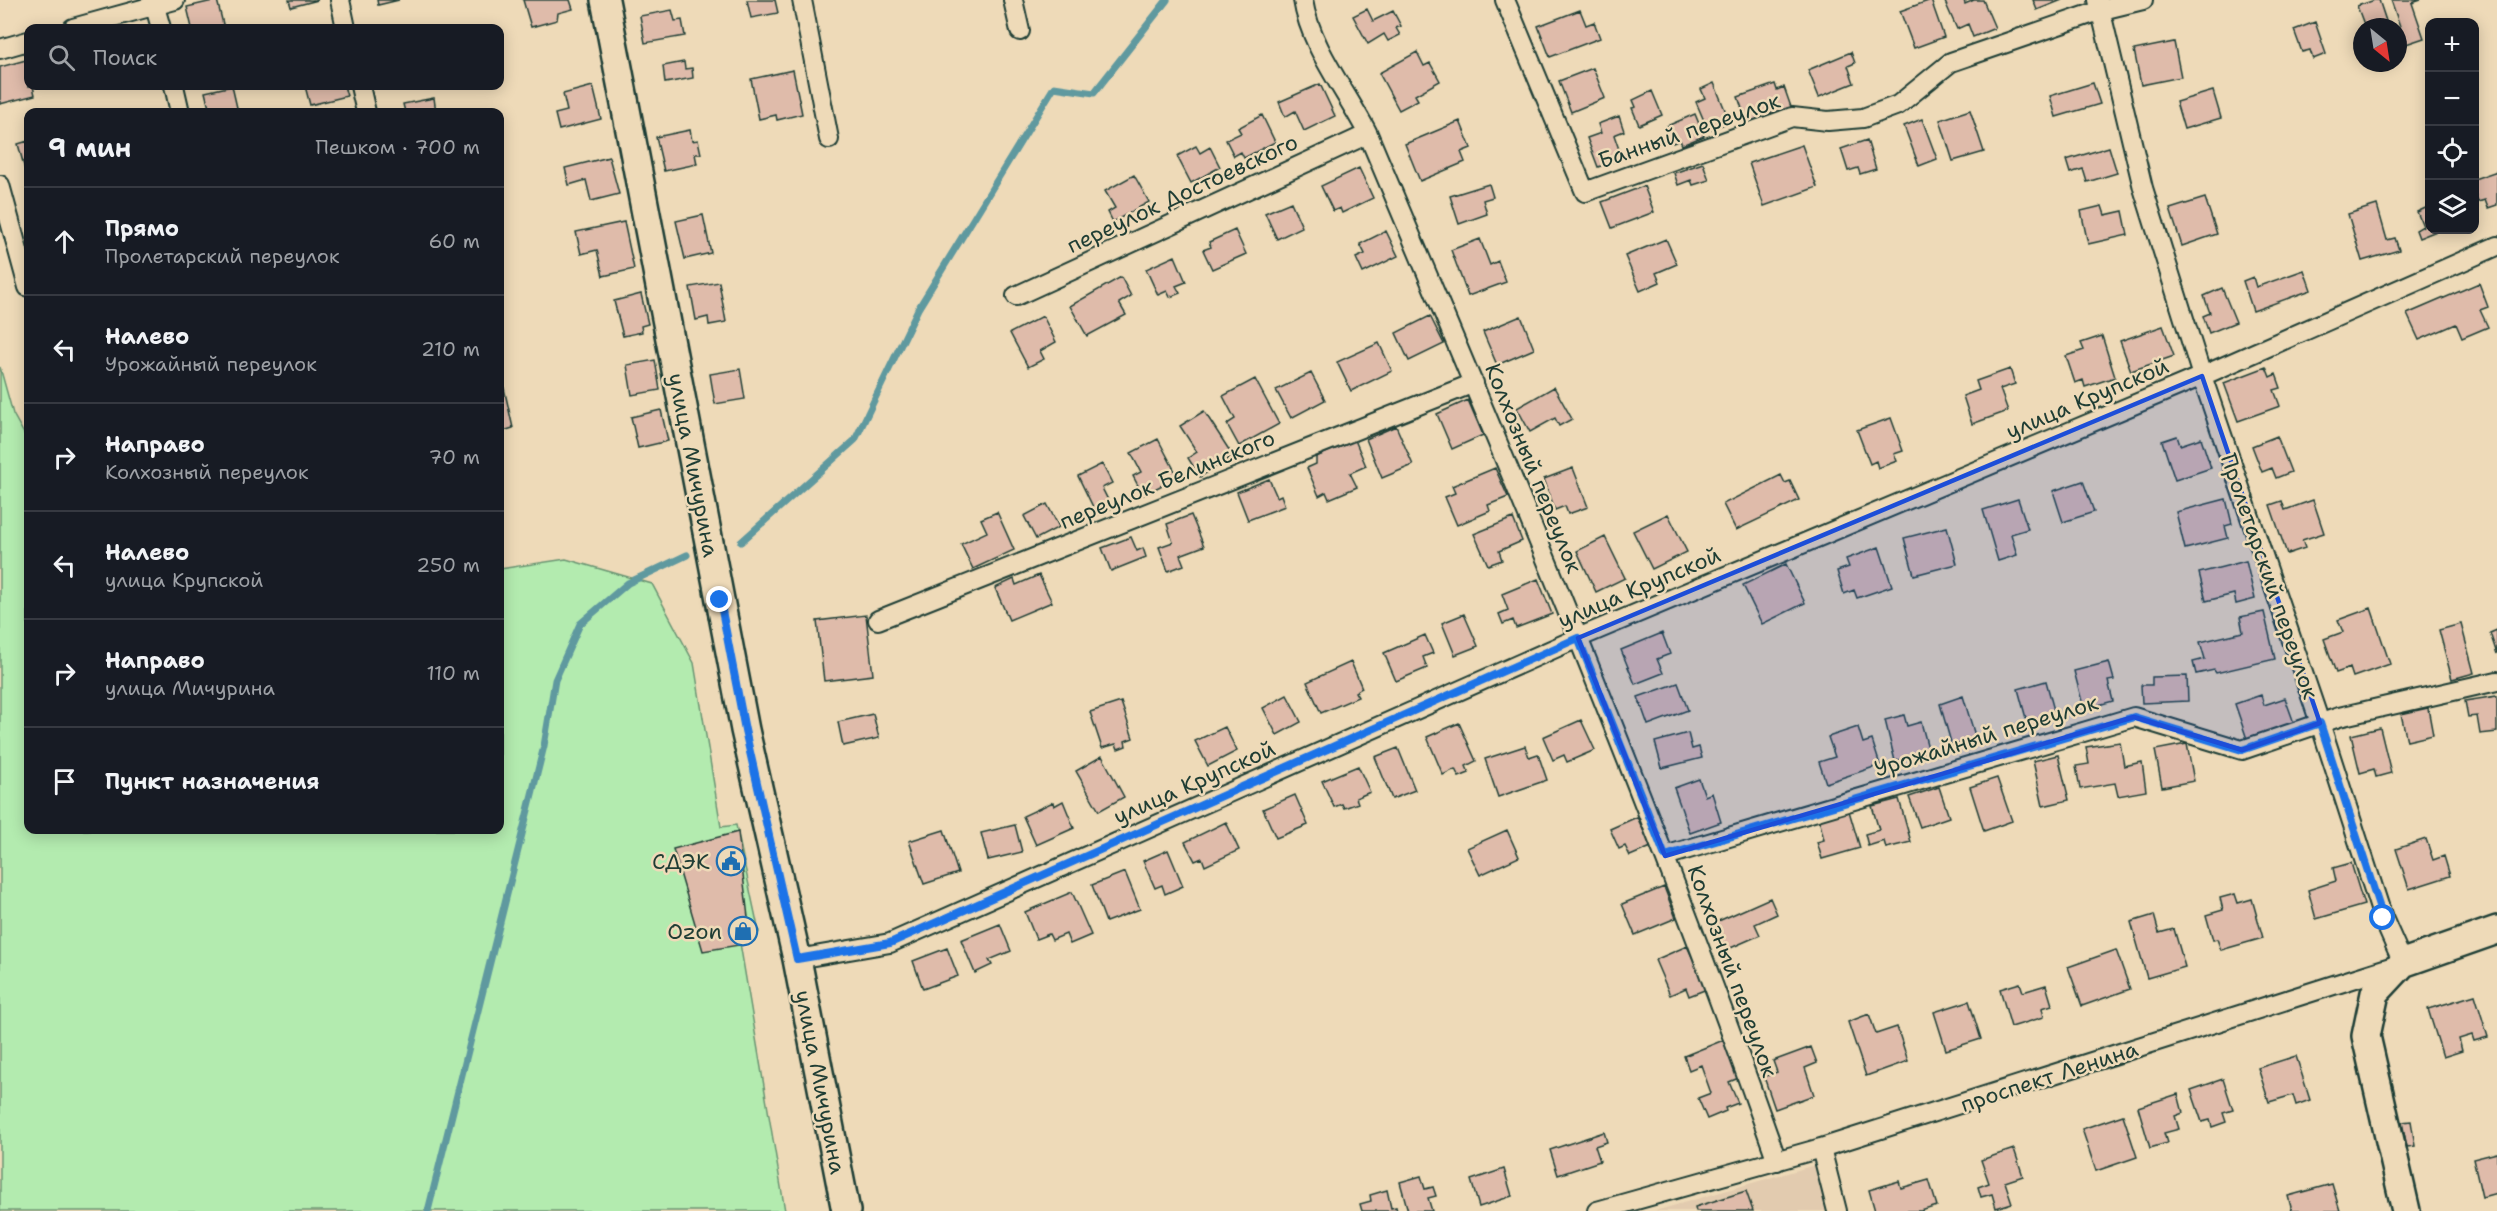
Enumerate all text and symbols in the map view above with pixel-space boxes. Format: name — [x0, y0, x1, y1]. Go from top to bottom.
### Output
north arrow — [2353, 18, 2407, 72]
map controls — [2425, 18, 2479, 234]
button: + — [2425, 18, 2479, 72]
search box — [24, 24, 504, 90]
icon: search — [45, 41, 78, 74]
text: Поиск — [93, 43, 157, 72]
button: − — [2425, 72, 2479, 126]
street label: Банный переулок — [1594, 86, 1784, 175]
button: locate — [2425, 126, 2479, 180]
street label: переулок Достоевского — [1062, 127, 1302, 260]
text: 9 мин — [48, 130, 131, 165]
text: Пешком · 700 m — [315, 134, 480, 160]
button: layers — [2425, 180, 2479, 234]
text: Прямо — [105, 214, 179, 243]
icon: ahead — [48, 225, 81, 258]
text: 60 m — [428, 228, 480, 254]
text: Пролетарский переулок — [105, 243, 340, 269]
text: Налево — [105, 322, 189, 351]
icon: left — [48, 333, 81, 366]
text: 210 m — [421, 336, 480, 362]
text: Урожайный переулок — [105, 351, 317, 377]
street label: улица Крупской — [2001, 351, 2173, 446]
street label: Колхозный переулок — [1478, 359, 1589, 578]
street label: улица Мичурина — [661, 371, 726, 560]
street label: переулок Белинского — [1055, 423, 1279, 536]
text: Направо — [105, 430, 205, 459]
icon: right — [48, 441, 81, 474]
text: 70 m — [428, 444, 480, 470]
street label: Пролетарский переулок — [2214, 449, 2325, 703]
text: Колхозный переулок — [105, 459, 309, 485]
text: Налево — [105, 538, 189, 567]
street label: улица Крупской — [1553, 540, 1725, 635]
icon: left — [48, 549, 81, 582]
text: 250 m — [416, 552, 480, 578]
text: улица Крупской — [105, 567, 263, 593]
route end — [706, 586, 732, 612]
text: Направо — [105, 646, 205, 675]
icon: right — [48, 657, 81, 690]
text: 110 m — [426, 660, 480, 686]
text: улица Мичурина — [105, 675, 275, 701]
street label: Урожайный переулок — [1871, 687, 2102, 783]
street label: улица Крупской — [1109, 734, 1280, 831]
icon: arrive — [48, 765, 81, 798]
text: Пункт назначения — [105, 767, 319, 796]
public building icon: СДЭК — [715, 845, 747, 877]
place label: СДЭК — [652, 847, 710, 876]
street label: Колхозный переулок — [1681, 861, 1785, 1082]
route start — [2369, 904, 2395, 930]
shop icon: Ozon — [727, 915, 759, 947]
place label: Ozon — [667, 917, 722, 946]
street label: улица Мичурина — [788, 988, 853, 1177]
street label: проспект Ленина — [1957, 1034, 2142, 1119]

